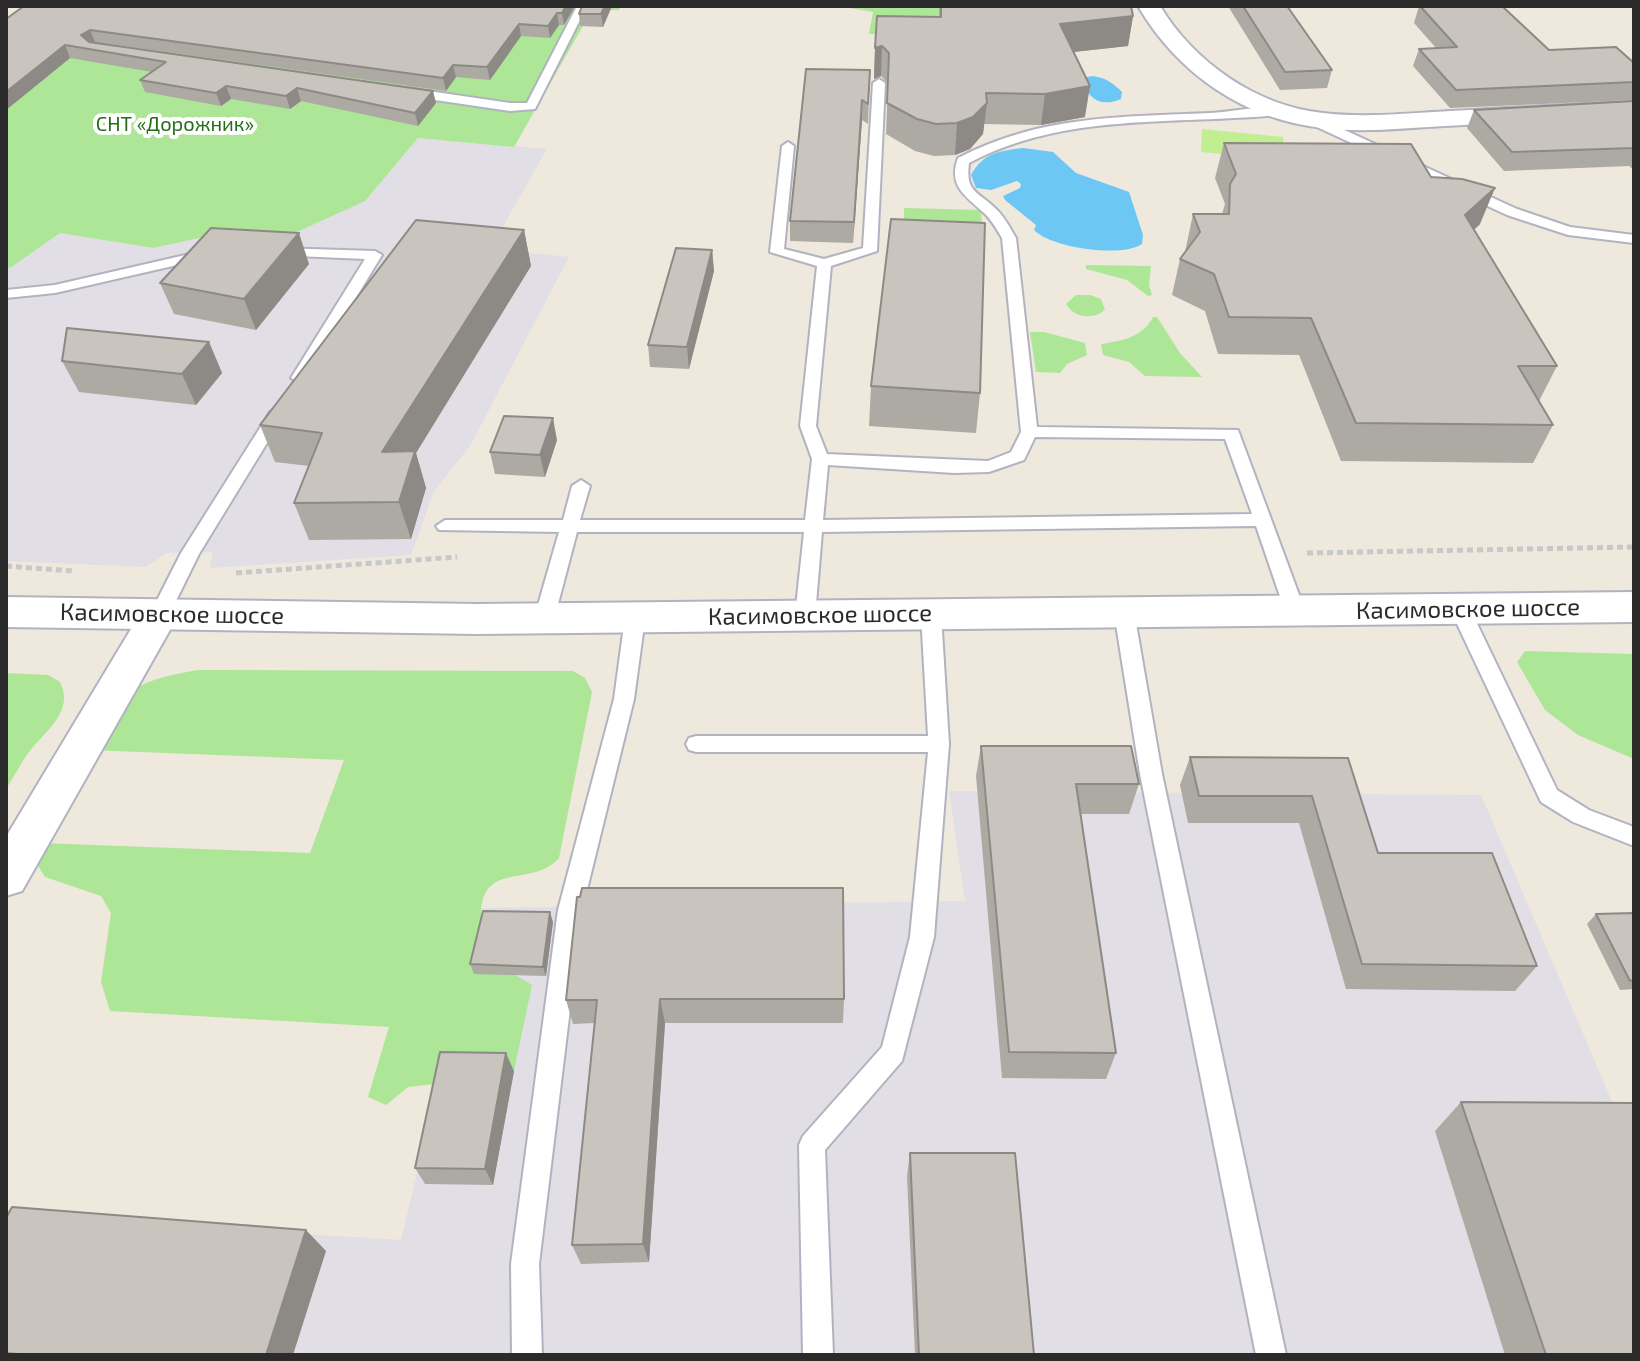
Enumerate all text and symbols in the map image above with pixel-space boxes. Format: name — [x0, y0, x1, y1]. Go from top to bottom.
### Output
park label: СНТ «Дорожник» — [96, 112, 254, 136]
street label: Касимовское шоссе — [1356, 593, 1580, 625]
street label: Касимовское шоссе — [60, 598, 284, 630]
street label: Касимовское шоссе — [708, 599, 932, 631]

